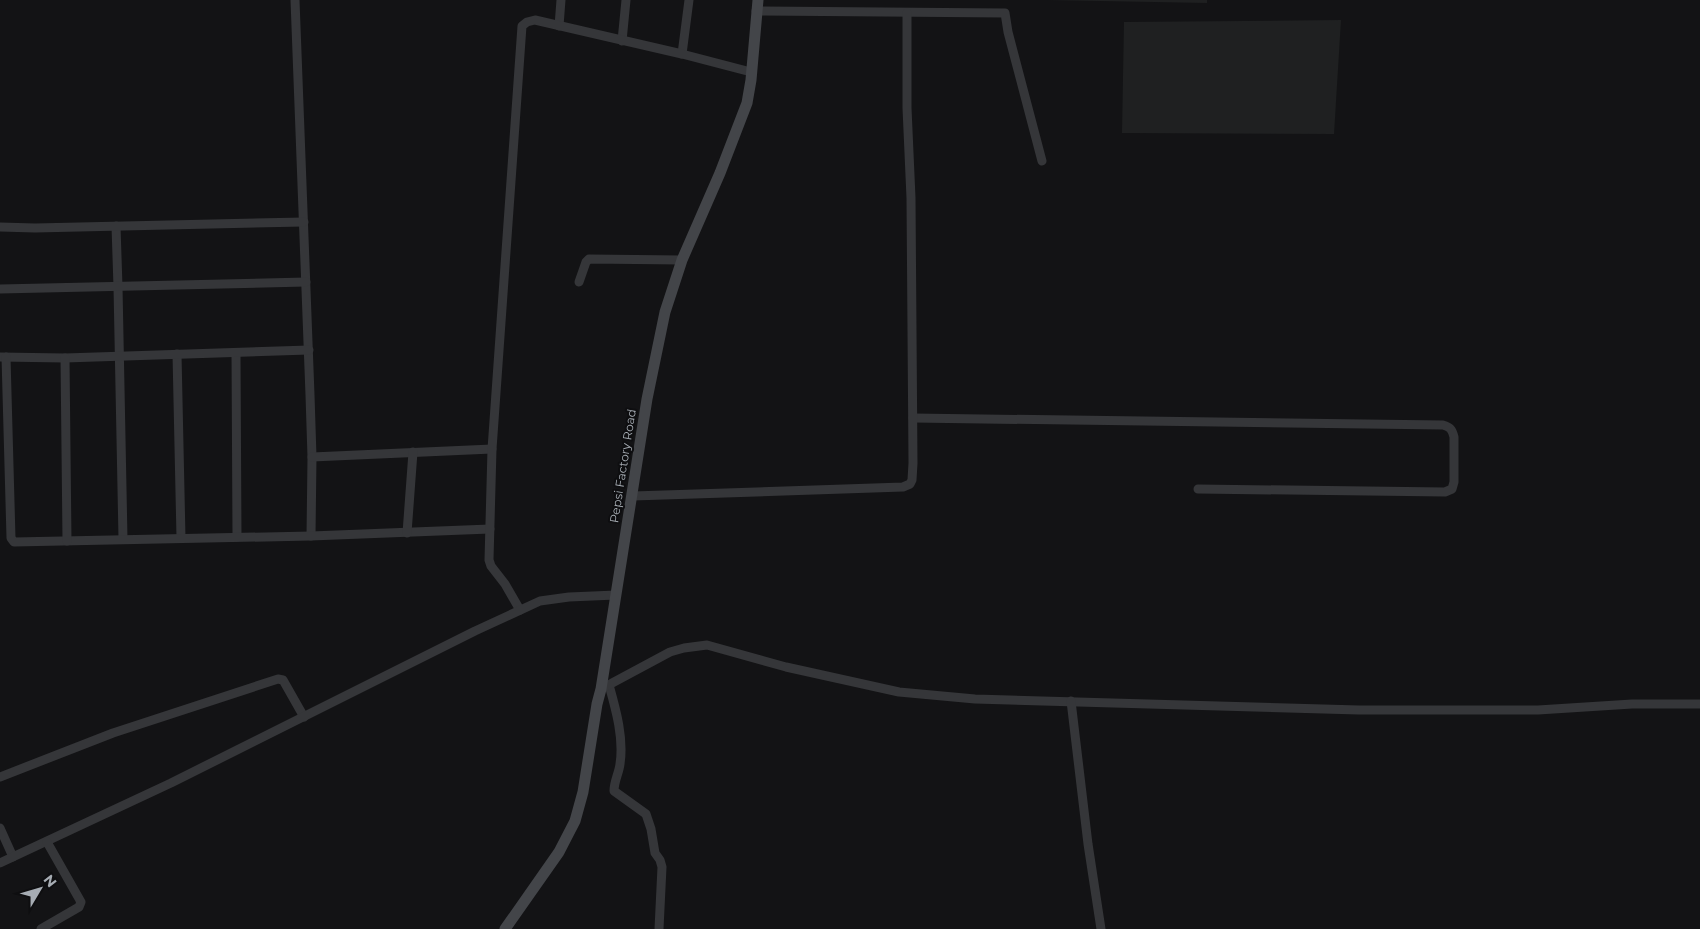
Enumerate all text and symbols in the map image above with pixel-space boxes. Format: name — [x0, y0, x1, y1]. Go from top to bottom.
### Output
street label: Pepsi Factory Road — [606, 408, 639, 524]
north arrow — [15, 864, 65, 914]
text: N — [40, 871, 61, 891]

